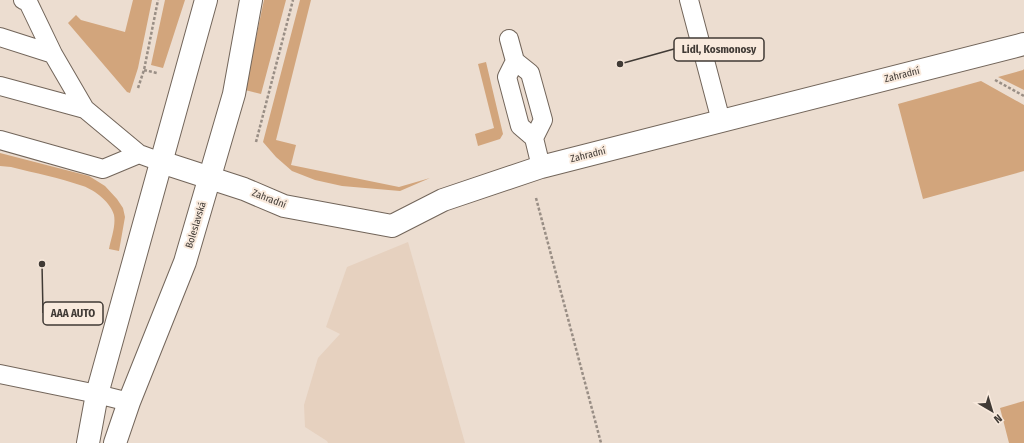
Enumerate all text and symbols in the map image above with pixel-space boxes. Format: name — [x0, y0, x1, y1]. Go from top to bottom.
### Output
callout: Lidl, Kosmonosy — [674, 38, 764, 61]
text: Lidl, Kosmonosy — [682, 43, 757, 56]
street label: Zahradní — [883, 64, 921, 85]
street label: Zahradní — [569, 144, 607, 165]
street label: Zahradní — [250, 186, 289, 211]
street label: Boleslavská — [183, 200, 209, 250]
callout: AAA AUTO — [43, 302, 103, 325]
text: AAA AUTO — [50, 307, 95, 320]
north arrow — [972, 391, 1012, 431]
text: N — [991, 411, 1004, 426]

